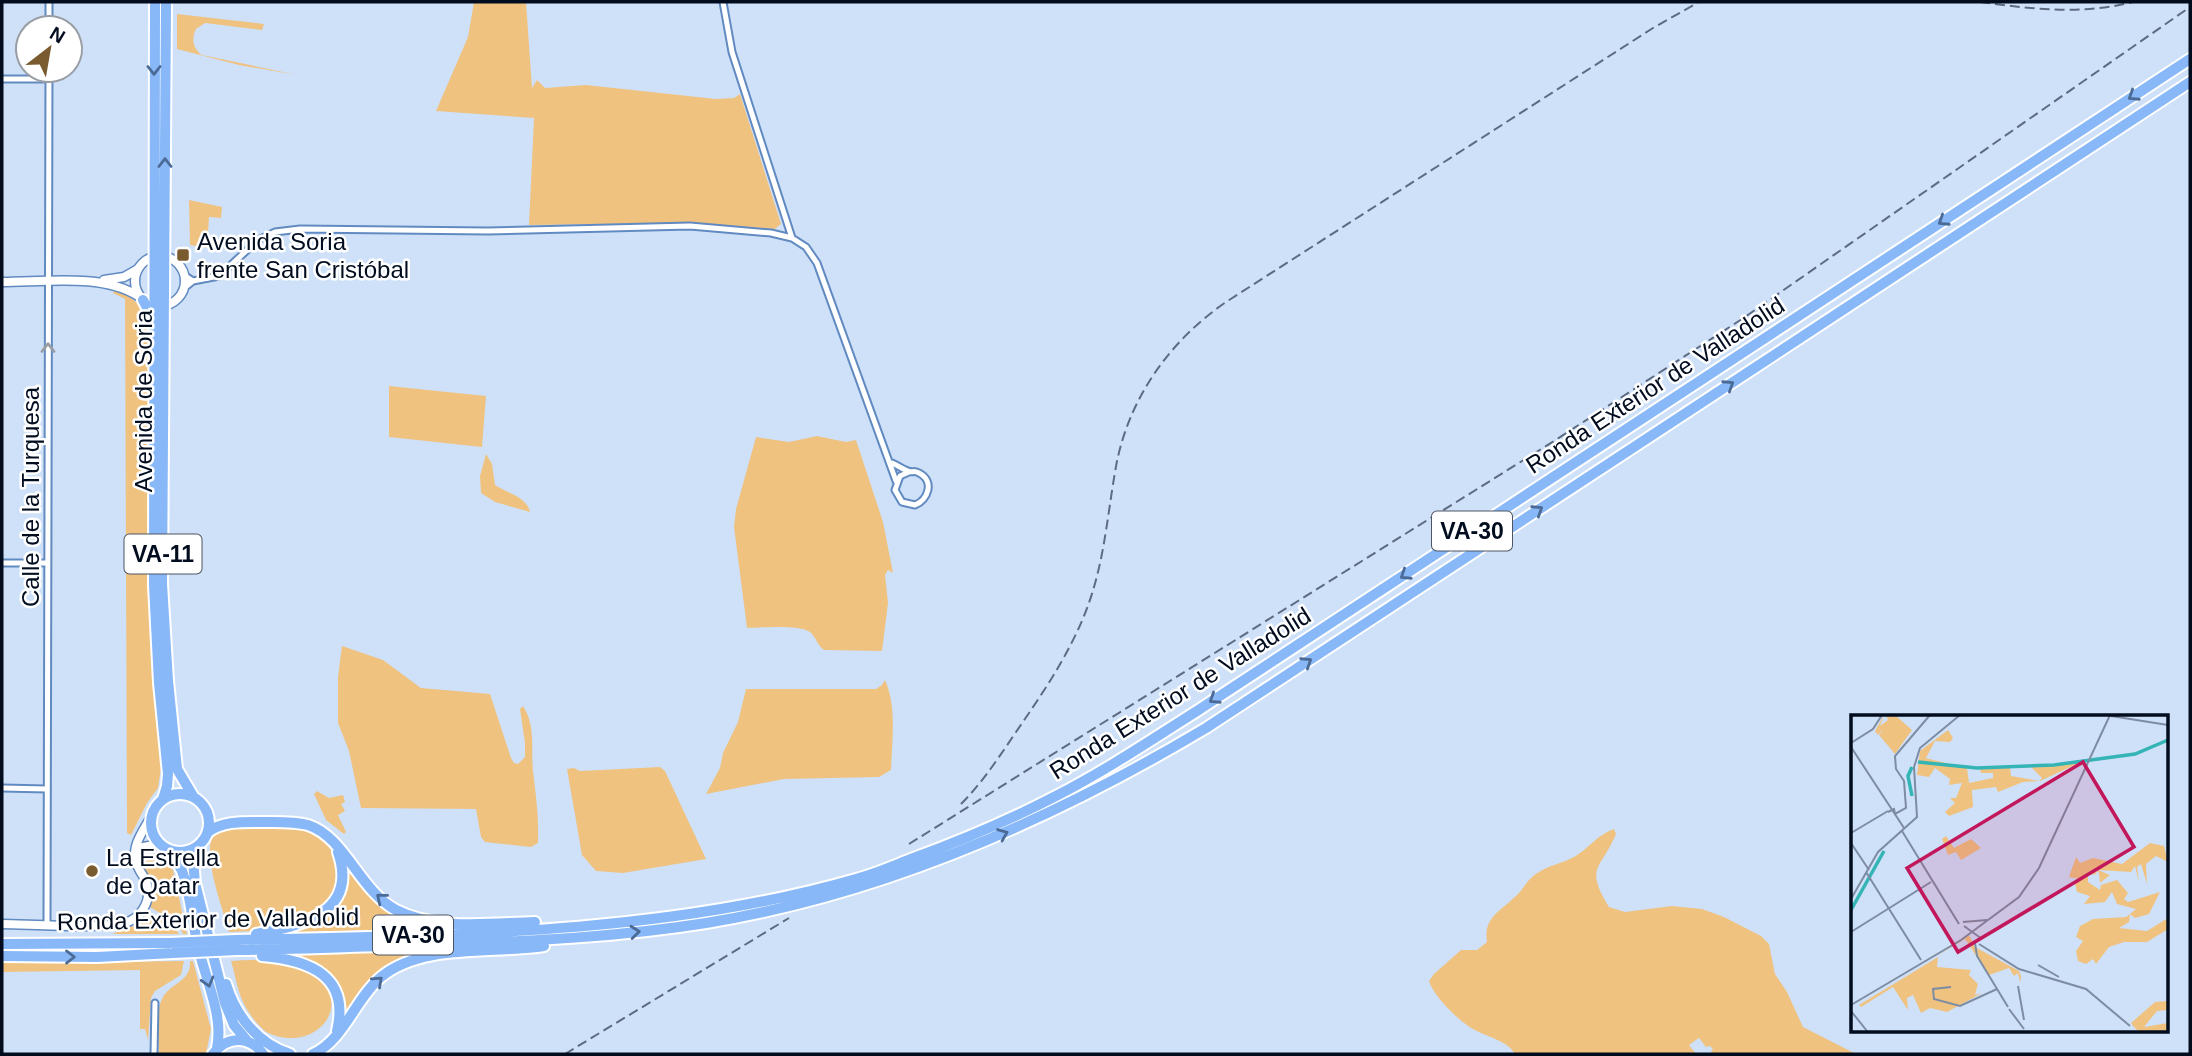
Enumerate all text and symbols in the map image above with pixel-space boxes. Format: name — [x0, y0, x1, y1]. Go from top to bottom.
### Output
north arrow — [14, 14, 84, 84]
text: N — [46, 22, 69, 47]
one-way arrow — [146, 65, 162, 76]
one-way arrow — [2128, 88, 2141, 101]
one-way arrow — [157, 158, 173, 168]
one-way arrow — [1938, 213, 1951, 225]
place label: Avenida Soria frente San Cristóbal — [197, 228, 409, 283]
marker: Avenida Soria frente San Cristóbal — [175, 247, 191, 263]
street label: Ronda Exterior de Valladolid — [1521, 291, 1789, 479]
street label: Avenida de Soria — [130, 309, 157, 492]
one-way arrow — [40, 342, 56, 352]
one-way arrow — [1721, 380, 1734, 393]
street label: Calle de la Turquesa — [17, 386, 44, 607]
one-way arrow — [1531, 505, 1544, 518]
road number: VA-30 — [1432, 512, 1512, 551]
road number: VA-11 — [124, 534, 202, 574]
one-way arrow — [1399, 566, 1412, 579]
street label: Ronda Exterior de Valladolid — [1045, 601, 1315, 785]
one-way arrow — [1299, 657, 1312, 670]
one-way arrow — [1209, 691, 1222, 704]
inset map — [1851, 715, 2168, 1032]
one-way arrow — [996, 828, 1008, 842]
place label: La Estrella de Qatar — [106, 844, 220, 899]
marker: La Estrella de Qatar — [84, 863, 100, 879]
one-way arrow — [376, 894, 389, 906]
street label: Ronda Exterior de Valladolid — [57, 903, 359, 935]
road number: VA-30 — [373, 916, 453, 954]
one-way arrow — [629, 925, 641, 940]
one-way arrow — [65, 949, 76, 965]
one-way arrow — [199, 976, 214, 988]
one-way arrow — [370, 977, 383, 989]

